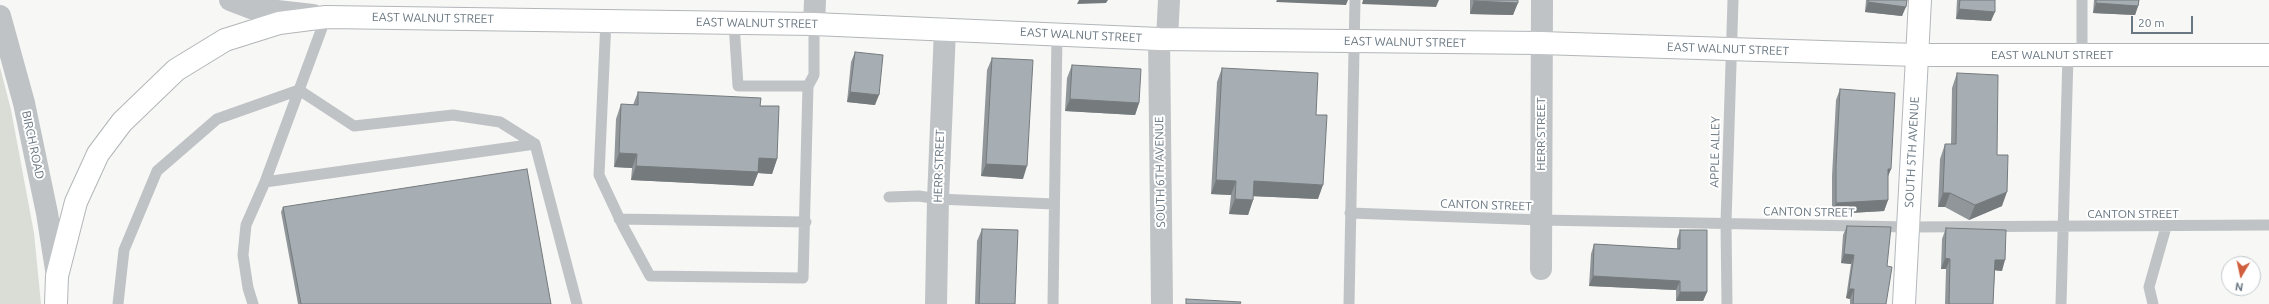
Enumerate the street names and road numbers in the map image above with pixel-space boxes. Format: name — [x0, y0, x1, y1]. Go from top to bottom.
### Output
street label: EAST WALNUT STREET — [372, 10, 494, 26]
street label: EAST WALNUT STREET — [696, 15, 818, 31]
street label: EAST WALNUT STREET — [1020, 25, 1142, 45]
street label: EAST WALNUT STREET — [1344, 34, 1466, 50]
street label: EAST WALNUT STREET — [1667, 40, 1789, 58]
street label: EAST WALNUT STREET — [1991, 48, 2113, 62]
street label: SOUTH 5TH AVENUE — [1902, 96, 1922, 208]
street label: HERR STREET — [1534, 97, 1548, 171]
street label: BIRCH ROAD — [19, 110, 47, 180]
street label: SOUTH 6TH AVENUE — [1152, 116, 1168, 228]
street label: APPLE ALLEY — [1707, 116, 1723, 188]
street label: HERR STREET — [931, 129, 947, 203]
street label: CANTON STREET — [1440, 196, 1532, 214]
street label: CANTON STREET — [1763, 204, 1855, 220]
street label: CANTON STREET — [2087, 207, 2179, 221]

